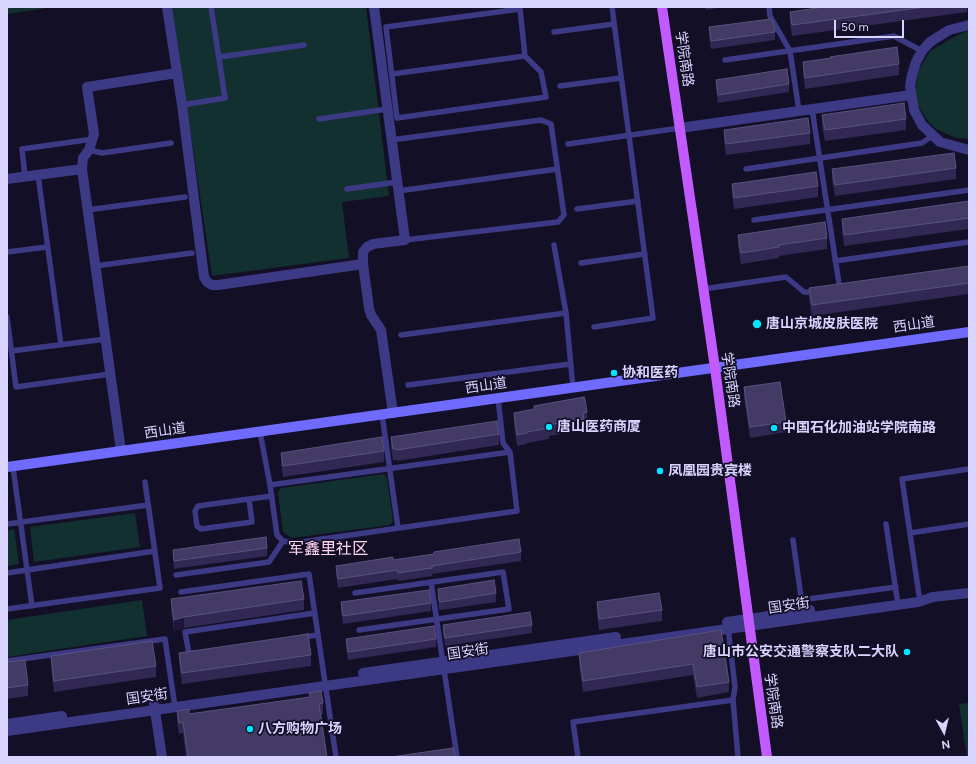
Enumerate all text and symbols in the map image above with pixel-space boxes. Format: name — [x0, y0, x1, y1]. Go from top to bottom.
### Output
scale bar — [836, 12, 906, 38]
text: 50 m — [841, 20, 869, 34]
street label: 学院南路 — [672, 30, 696, 88]
street label: 西山道 — [892, 314, 936, 336]
place label: 唐山京城皮肤医院 — [766, 316, 878, 332]
marker: 唐山京城皮肤医院 — [751, 318, 763, 330]
street label: 学院南路 — [718, 351, 742, 409]
place label: 协和医药 — [622, 365, 678, 381]
marker: 协和医药 — [609, 368, 619, 378]
street label: 西山道 — [464, 375, 508, 397]
place label: 唐山医药商厦 — [557, 419, 641, 435]
street label: 西山道 — [143, 420, 187, 442]
place label: 中国石化加油站学院南路 — [782, 420, 936, 436]
marker: 唐山医药商厦 — [544, 422, 554, 432]
marker: 中国石化加油站学院南路 — [769, 423, 779, 433]
place label: 凤凰园贵宾楼 — [668, 463, 752, 479]
marker: 凤凰园贵宾楼 — [655, 466, 665, 476]
district label: 军鑫里社区 — [288, 539, 368, 559]
street label: 国安街 — [767, 595, 811, 617]
street label: 国安街 — [446, 641, 490, 663]
place label: 唐山市公安交通警察支队二大队 — [703, 644, 899, 660]
marker: 唐山市公安交通警察支队二大队 — [902, 647, 912, 657]
street label: 学院南路 — [761, 672, 785, 730]
street label: 国安街 — [125, 686, 169, 708]
north arrow — [924, 712, 964, 752]
place label: 八方购物广场 — [258, 721, 342, 737]
marker: 八方购物广场 — [245, 724, 255, 734]
text: N — [941, 737, 951, 751]

